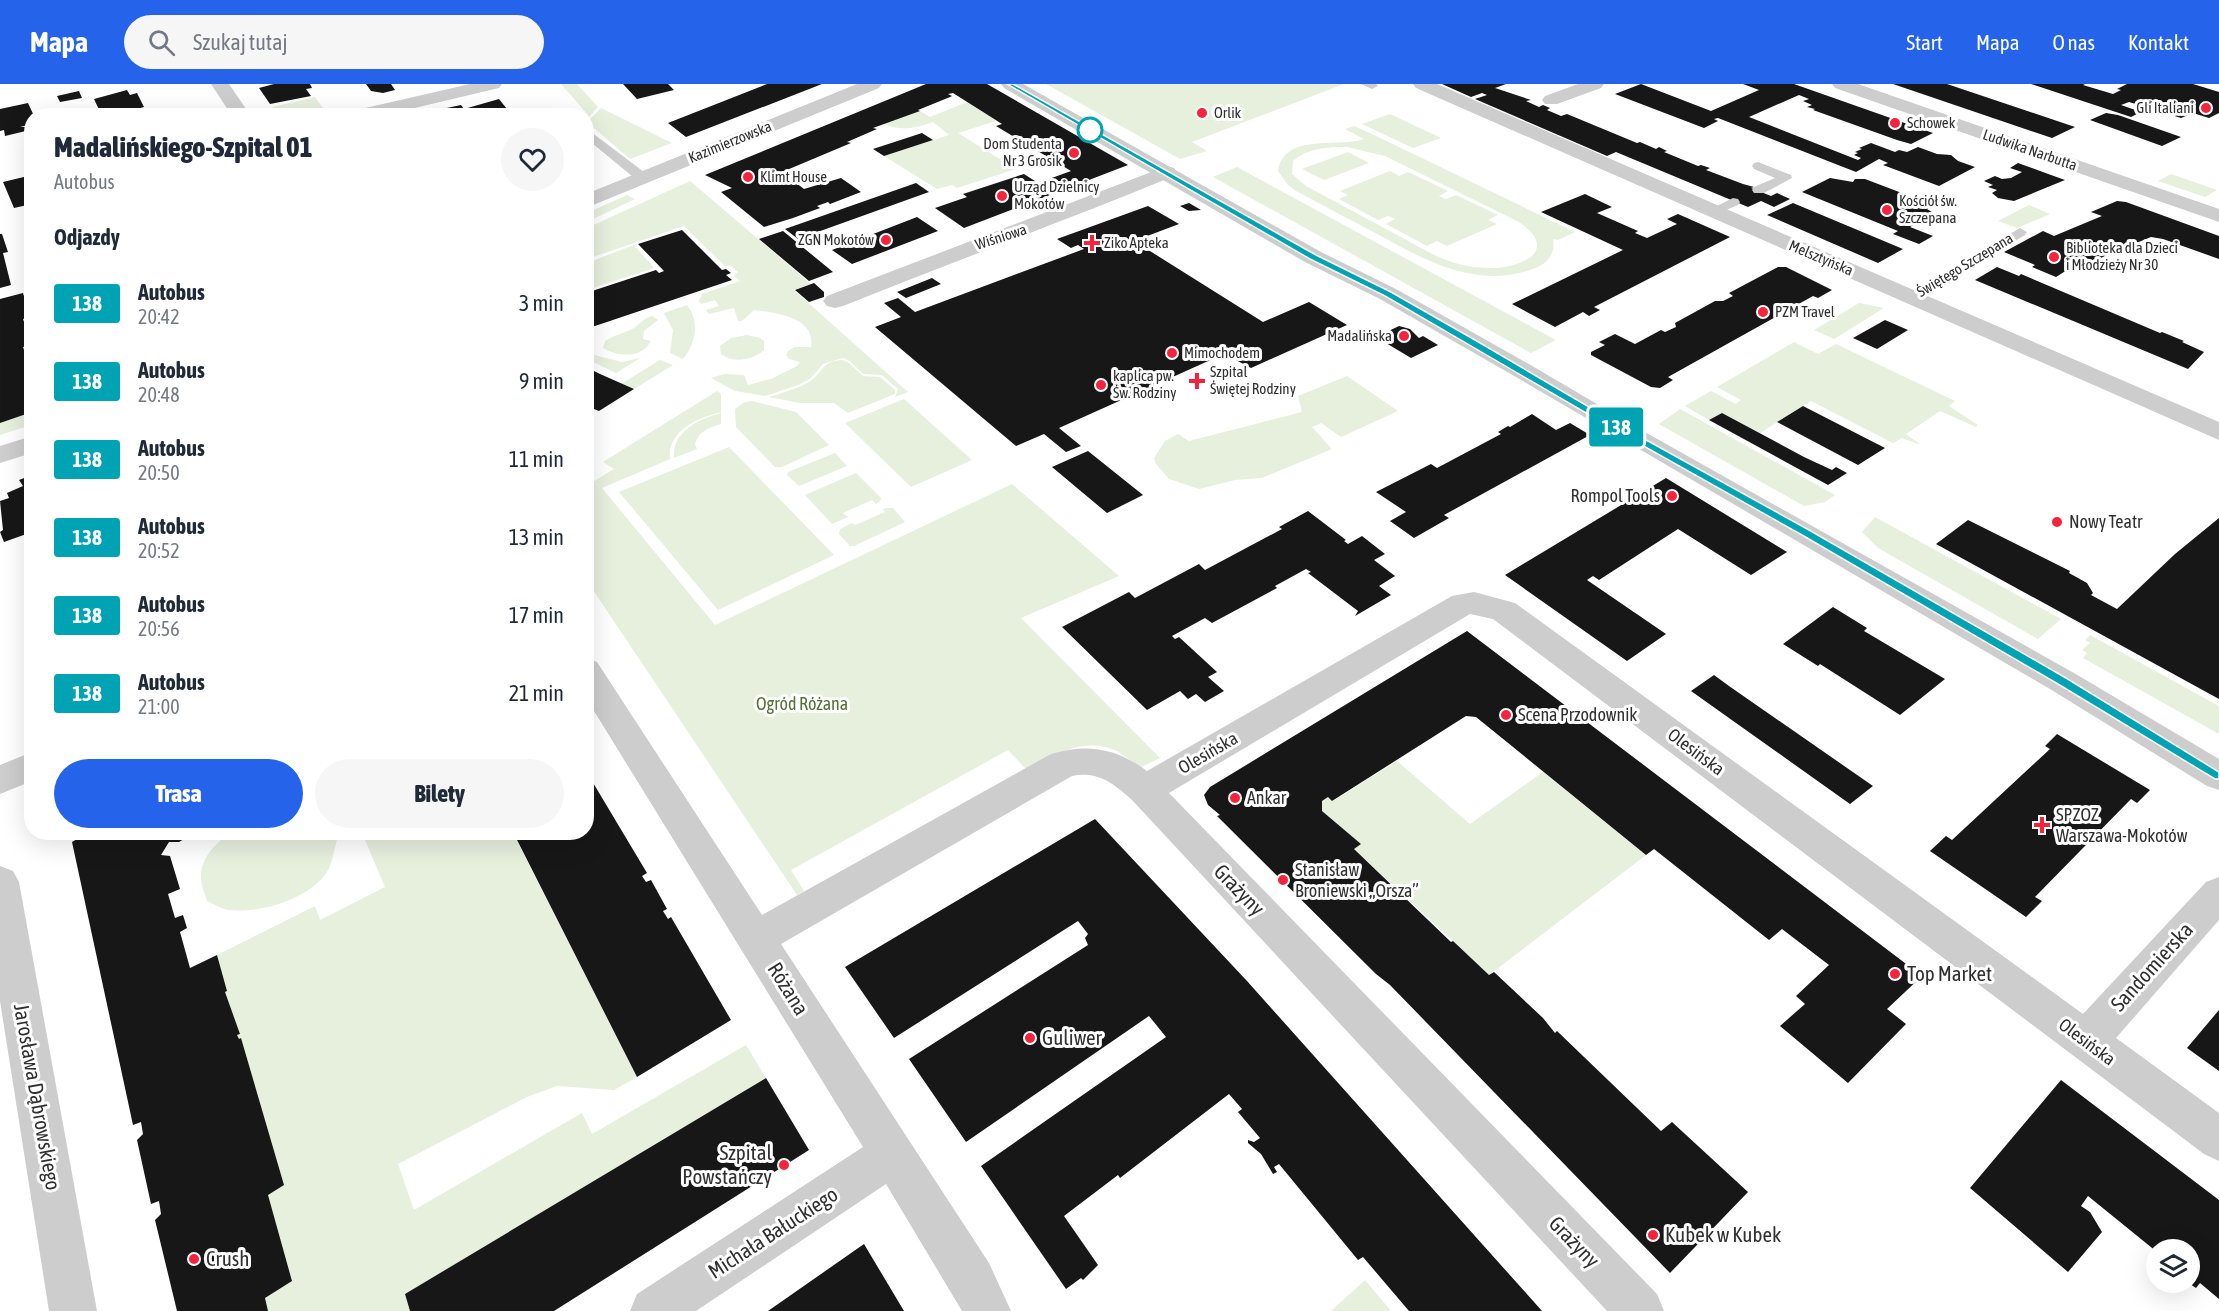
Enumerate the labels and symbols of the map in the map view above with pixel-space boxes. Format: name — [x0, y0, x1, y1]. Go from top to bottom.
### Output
place label: Gli Italiani — [2136, 99, 2194, 116]
marker: Gli Italiani — [2199, 101, 2213, 115]
place label: Orlik — [1214, 104, 1242, 121]
marker: Orlik — [1195, 106, 1209, 120]
place label: Schowek — [1907, 114, 1956, 131]
marker: Schowek — [1888, 116, 1902, 130]
street label: Kazimierzowska — [686, 117, 774, 166]
unlabelled marker — [1077, 117, 1103, 143]
street label: Ludwika Narbutta — [1981, 125, 2079, 174]
place label: Dom Studenta Nr 3 Grosik — [983, 135, 1062, 169]
marker: Dom Studenta Nr 3 Grosik — [1067, 146, 1081, 160]
place label: Klimt House — [760, 168, 827, 185]
marker: Klimt House — [741, 170, 755, 184]
place label: Urząd Dzielnicy Mokotów — [1014, 178, 1099, 212]
marker: Urząd Dzielnicy Mokotów — [995, 189, 1009, 203]
place label: Kościół św. Szczepana — [1899, 192, 1957, 226]
marker: Kościół św. Szczepana — [1880, 203, 1894, 217]
street label: Wiśniowa — [973, 220, 1029, 253]
street label: Świętego Szczepana — [1914, 229, 2016, 300]
place label: ZGN Mokotów — [798, 231, 874, 248]
marker: ZGN Mokotów — [879, 233, 893, 247]
place label: Ziko Apteka — [1104, 234, 1169, 251]
marker: Ziko Apteka — [1085, 236, 1099, 250]
street label: Melsztyńska — [1786, 236, 1856, 279]
place label: Biblioteka dla Dzieci i Młodzieży Nr 30 — [2066, 239, 2178, 273]
marker: Biblioteka dla Dzieci i Młodzieży Nr 30 — [2047, 250, 2061, 264]
place label: PZM Travel — [1775, 303, 1835, 320]
marker: PZM Travel — [1756, 305, 1770, 319]
place label: Madalińska — [1327, 327, 1392, 344]
marker: Madalińska — [1397, 329, 1411, 343]
place label: Mimochodem — [1184, 344, 1260, 361]
marker: Mimochodem — [1165, 346, 1179, 360]
place label: Szpital Świętej Rodziny — [1210, 363, 1296, 397]
place label: kaplica pw. Św. Rodziny — [1113, 367, 1176, 401]
marker: Szpital Świętej Rodziny — [1188, 372, 1206, 390]
marker: kaplica pw. Św. Rodziny — [1094, 378, 1108, 392]
line badge: 138 — [1582, 408, 1650, 446]
place label: Rompol Tools — [1570, 485, 1660, 506]
marker: Rompol Tools — [1665, 489, 1679, 503]
place label: Nowy Teatr — [2069, 511, 2143, 532]
marker: Nowy Teatr — [2050, 515, 2064, 529]
park label: Ogród Różana — [756, 693, 848, 714]
place label: Scena Przodownik — [1518, 704, 1637, 725]
marker: Scena Przodownik — [1499, 708, 1513, 722]
street label: Olesińska — [1664, 724, 1729, 780]
street label: Olesińska — [1174, 727, 1241, 778]
place label: Ankar — [1247, 787, 1287, 808]
marker: Ankar — [1228, 791, 1242, 805]
place label: SPZOZ Warszawa-Mokotów — [2056, 804, 2188, 846]
marker: SPZOZ Warszawa-Mokotów — [2033, 816, 2051, 834]
street label: Grażyny — [1210, 859, 1270, 920]
place label: Stanisław Broniewski „Orsza” — [1295, 859, 1419, 901]
marker: Stanisław Broniewski „Orsza” — [1276, 873, 1290, 887]
street label: Sandomierska — [2105, 917, 2197, 1015]
street label: Różana — [763, 958, 814, 1019]
place label: Top Market — [1907, 961, 1992, 985]
marker: Top Market — [1888, 967, 1902, 981]
street label: Jarosława Dąbrowskiego — [10, 1002, 66, 1192]
street label: Olesińska — [2055, 1014, 2120, 1070]
place label: Guliwer — [1042, 1025, 1103, 1049]
marker: Guliwer — [1023, 1031, 1037, 1045]
place label: Szpital Powstańczy — [682, 1140, 772, 1188]
marker: Szpital Powstańczy — [777, 1158, 791, 1172]
street label: Michała Bałuckiego — [703, 1181, 842, 1283]
street label: Grażyny — [1545, 1211, 1605, 1272]
place label: Kubek w Kubek — [1665, 1222, 1781, 1246]
marker: Kubek w Kubek — [1646, 1228, 1660, 1242]
place label: Crush — [206, 1246, 249, 1270]
marker: Crush — [187, 1252, 201, 1266]

